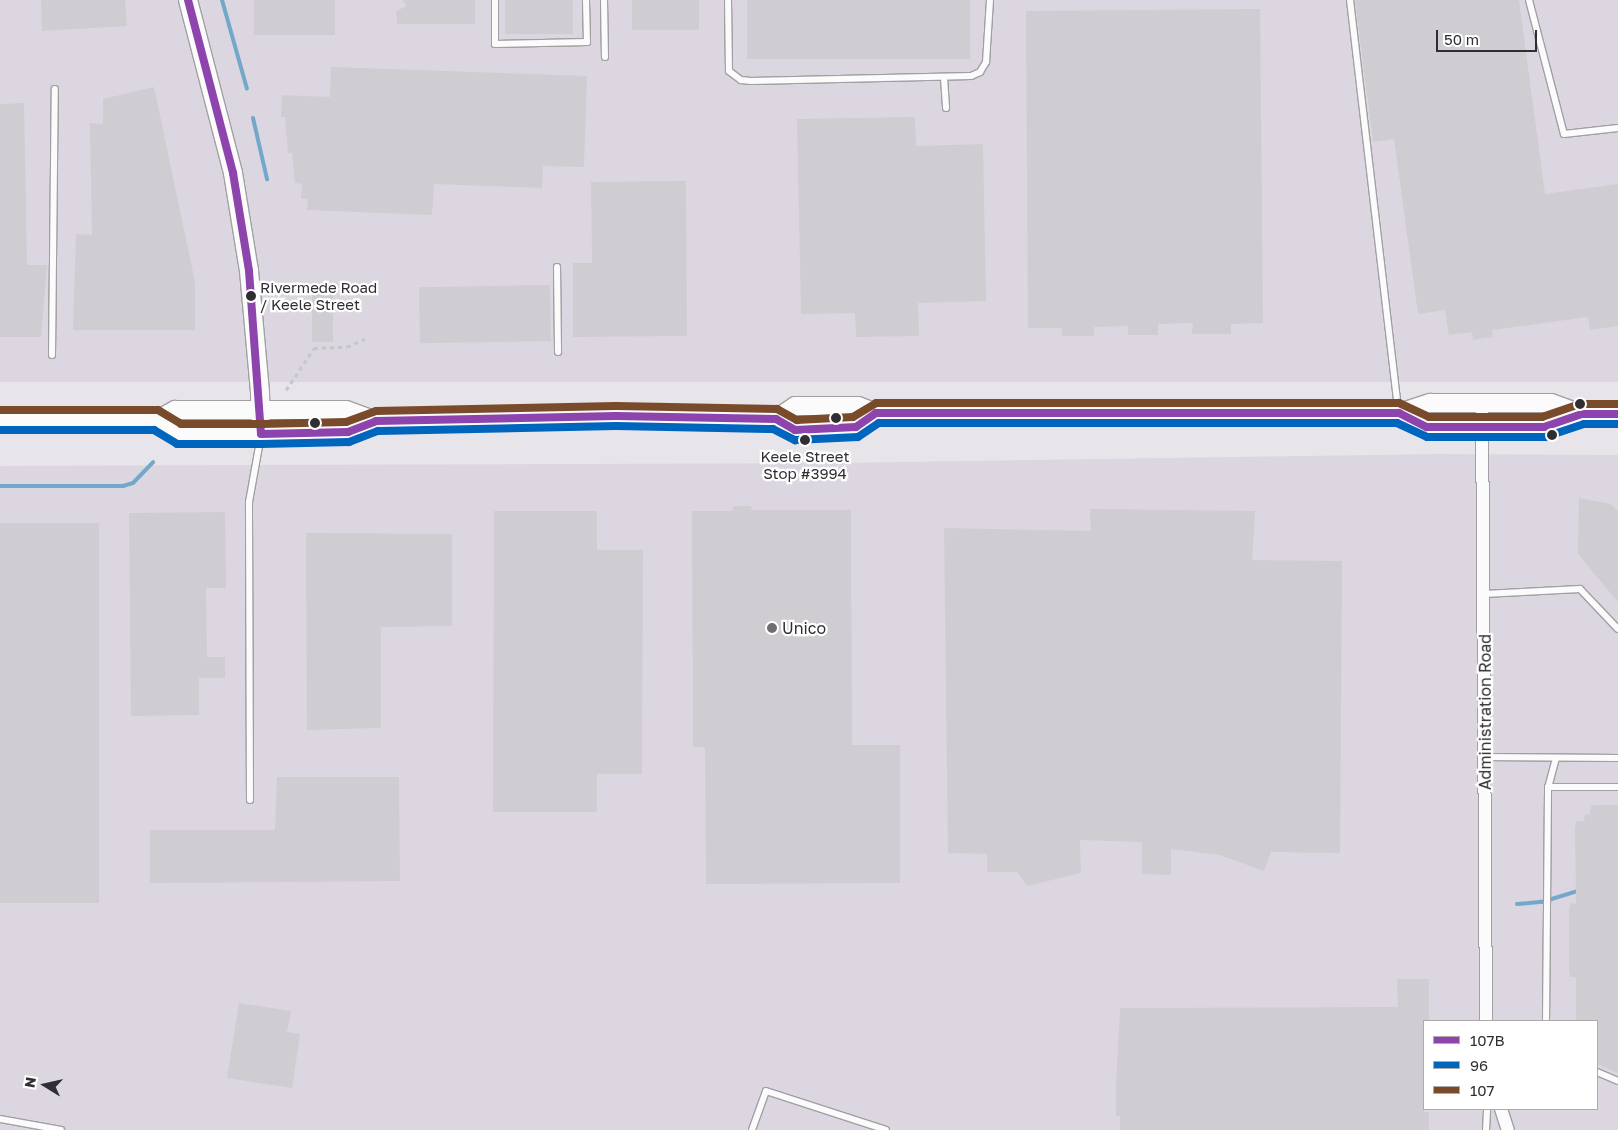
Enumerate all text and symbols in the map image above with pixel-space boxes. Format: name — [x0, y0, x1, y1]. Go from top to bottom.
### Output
scale bar — [1438, 20, 1539, 52]
text: 50 m — [1444, 30, 1479, 48]
place label: Rivermede Road / Keele Street — [260, 278, 377, 313]
marker: Rivermede Road / Keele Street — [246, 291, 256, 301]
unlabelled marker — [1575, 399, 1585, 409]
unlabelled marker — [831, 413, 841, 423]
unlabelled marker — [310, 418, 320, 428]
unlabelled marker — [1547, 430, 1557, 440]
marker: Keele Street Stop #3994 — [800, 435, 810, 445]
place label: Keele Street Stop #3994 — [761, 447, 849, 482]
place label: Unico — [782, 618, 826, 638]
marker: Unico — [766, 622, 778, 634]
street label: Administration Road — [1475, 634, 1495, 790]
legend — [1423, 1020, 1598, 1110]
text: 107B — [1470, 1031, 1505, 1049]
text: 96 — [1470, 1056, 1488, 1074]
north arrow — [20, 1060, 70, 1110]
text: N — [20, 1076, 39, 1089]
text: 107 — [1470, 1081, 1495, 1099]

